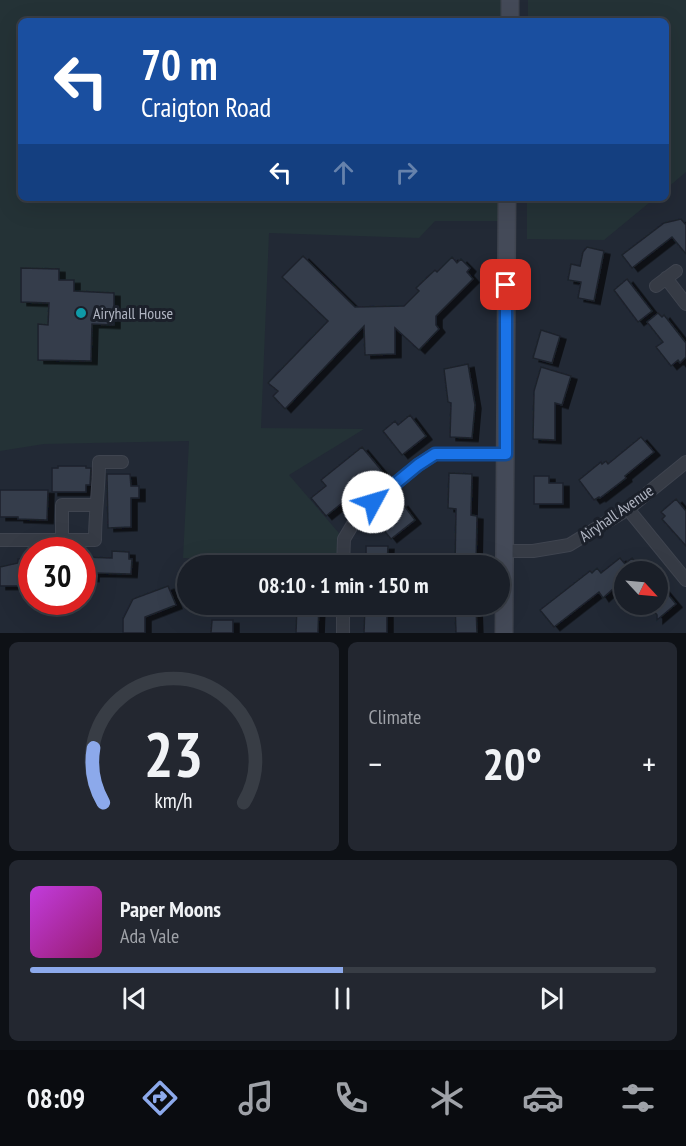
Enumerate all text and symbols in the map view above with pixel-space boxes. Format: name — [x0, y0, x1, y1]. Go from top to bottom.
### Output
text: 70 m — [141, 37, 218, 92]
icon: left — [42, 42, 120, 120]
text: Craigton Road — [141, 90, 271, 124]
icon: left — [264, 156, 297, 189]
icon: ahead — [327, 156, 360, 189]
icon: right — [390, 156, 423, 189]
pin — [480, 259, 531, 310]
icon: arrive — [489, 268, 522, 301]
place label: Airyhall House — [93, 303, 173, 323]
marker: Airyhall House — [74, 306, 88, 320]
position arrow — [341, 470, 405, 534]
street label: Airyhall Avenue — [575, 480, 657, 546]
speed limit sign: 30 — [18, 537, 96, 615]
north arrow — [614, 561, 668, 615]
map controls — [614, 561, 668, 615]
text: 08:10 · 1 min · 150 m — [258, 571, 429, 599]
text: Climate — [369, 704, 421, 730]
text: 23 — [144, 713, 204, 794]
text: 20° — [483, 734, 542, 792]
text: − — [369, 742, 382, 785]
text: + — [642, 742, 656, 785]
text: km/h — [155, 787, 193, 815]
text: Paper Moons — [120, 895, 221, 923]
text: Ada Vale — [120, 923, 179, 949]
icon: previous — [118, 982, 151, 1015]
icon: pause — [326, 982, 359, 1015]
icon: next — [535, 982, 568, 1015]
icon: directions — [139, 1077, 181, 1119]
icon: music — [235, 1077, 277, 1119]
icon: phone — [330, 1077, 372, 1119]
icon: climate — [426, 1077, 468, 1119]
icon: car — [522, 1077, 564, 1119]
icon: filters — [617, 1077, 659, 1119]
text: 08:09 — [27, 1081, 85, 1115]

